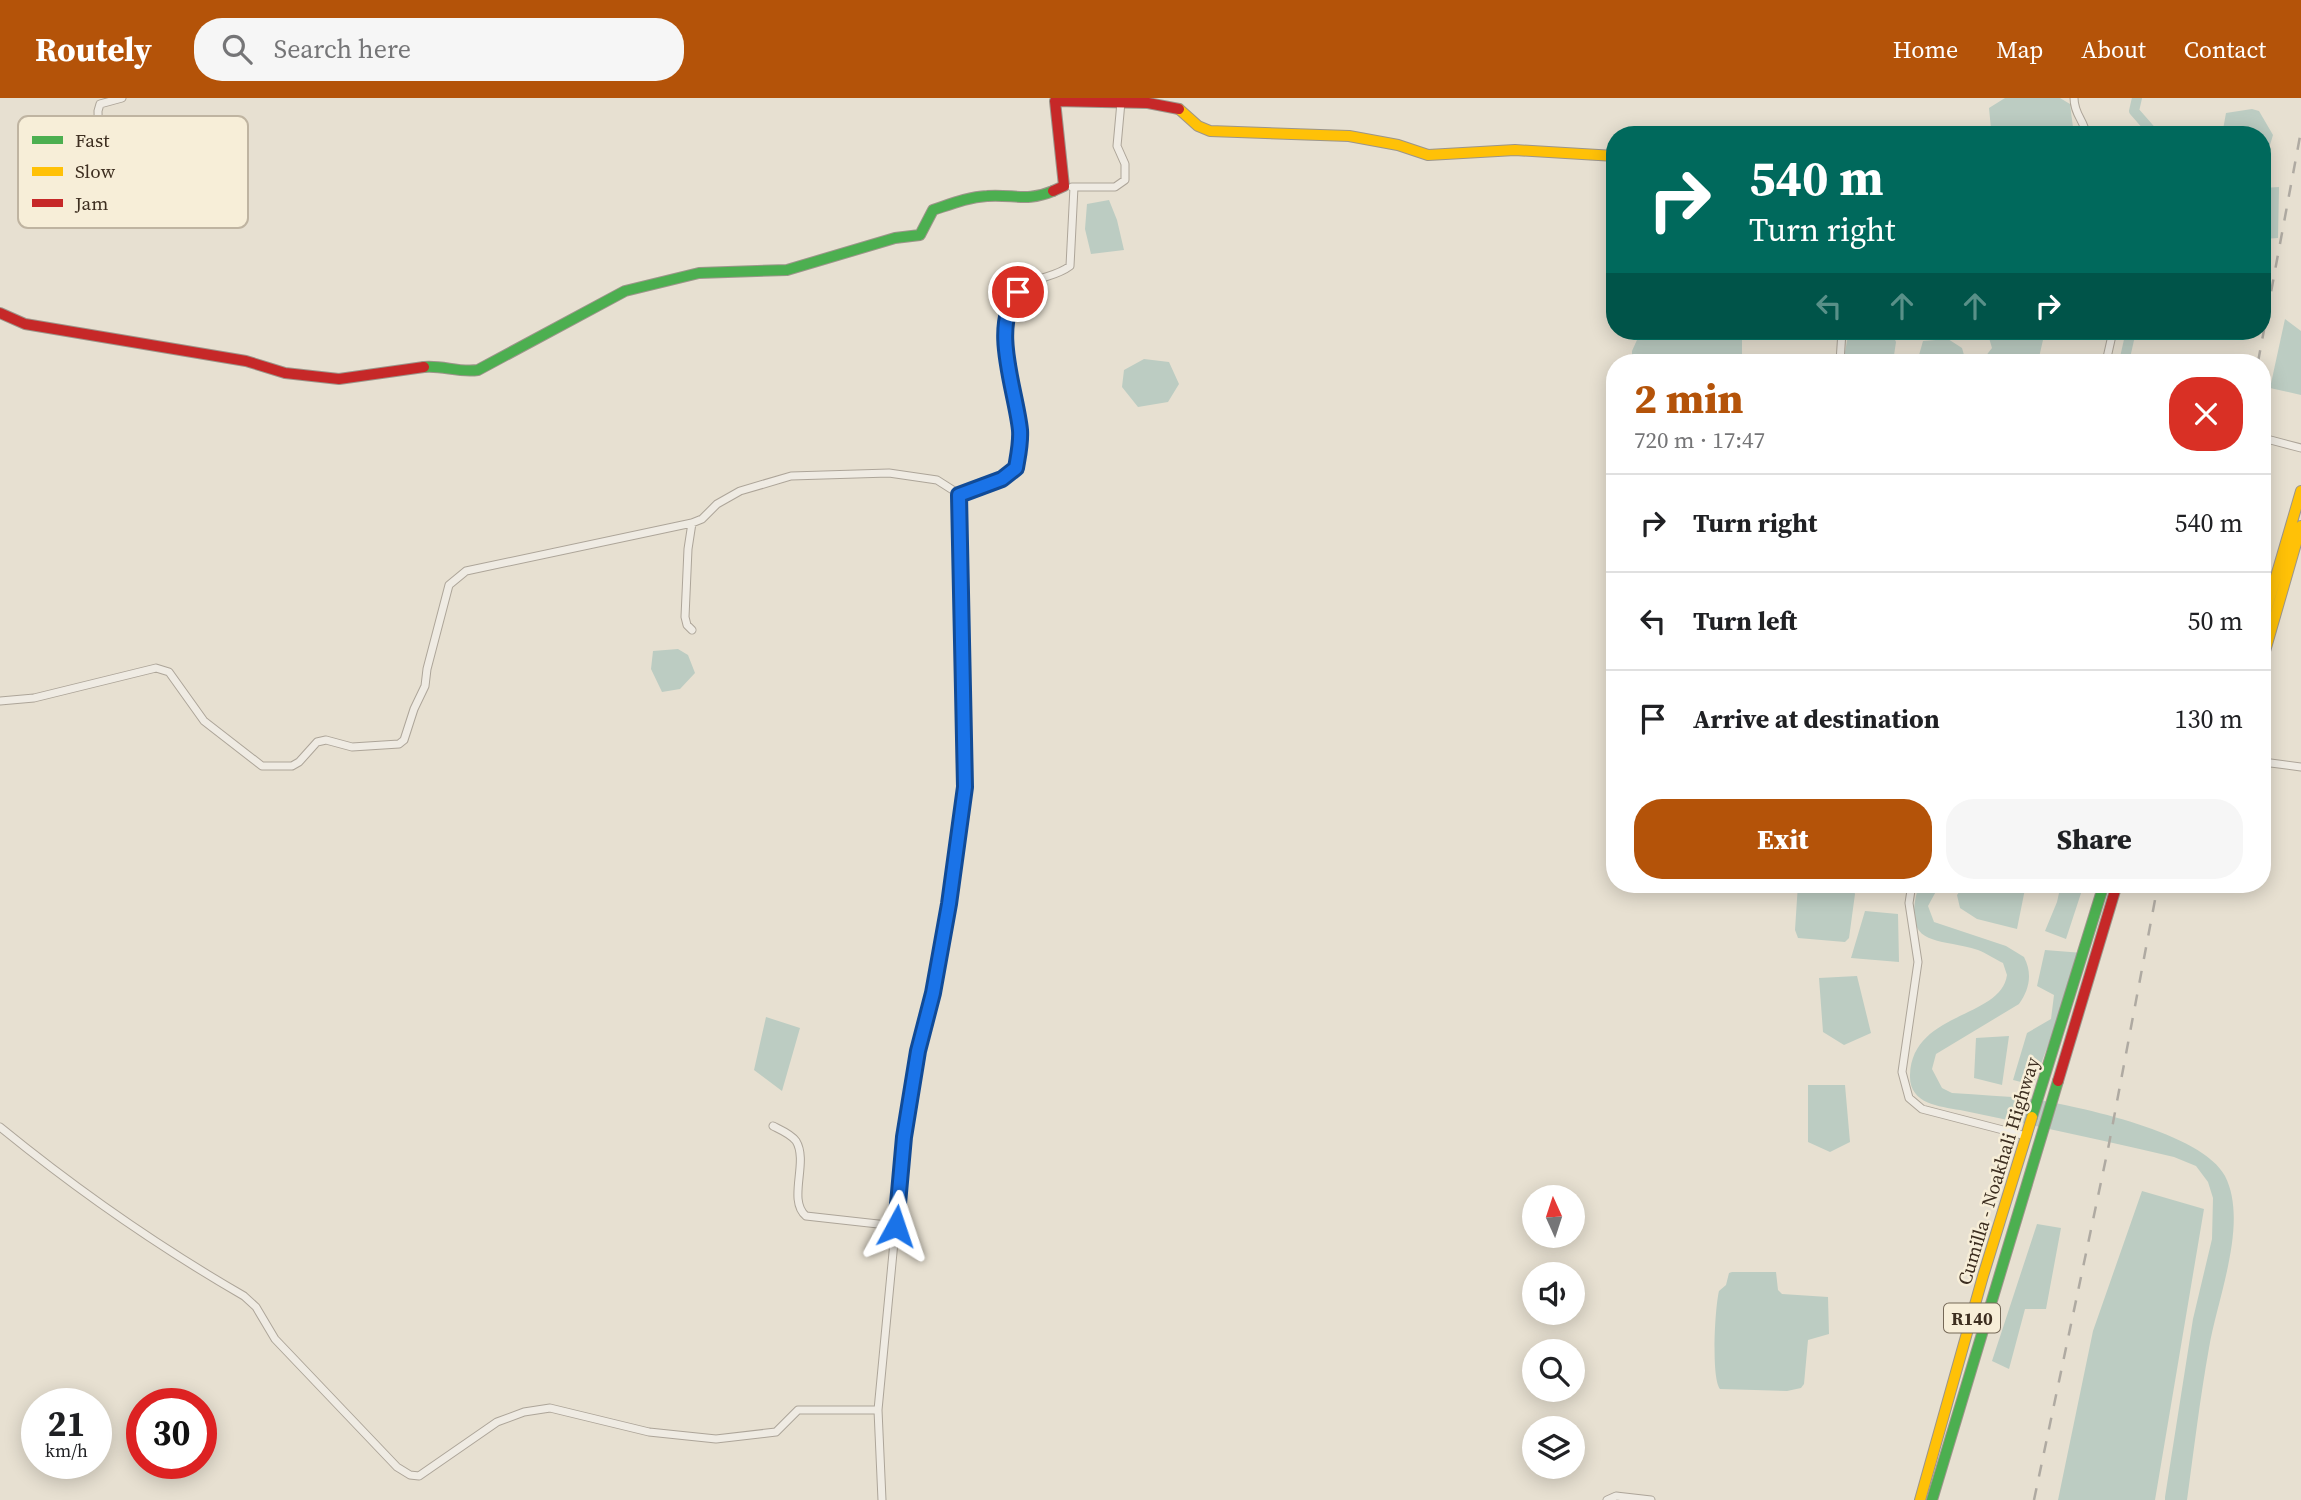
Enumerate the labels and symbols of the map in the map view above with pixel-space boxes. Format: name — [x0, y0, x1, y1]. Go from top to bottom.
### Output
legend — [18, 116, 248, 228]
text: Fast — [75, 127, 110, 153]
text: Slow — [75, 158, 116, 184]
text: Jam — [74, 190, 108, 216]
pin — [988, 262, 1048, 322]
street label: Cumilla - Noakhali Highway — [1951, 1054, 2045, 1288]
north arrow — [1522, 1185, 1586, 1248]
position arrow — [859, 1189, 933, 1263]
road number: R140 — [1944, 1303, 2000, 1332]
speed limit sign: 30 — [126, 1388, 217, 1479]

